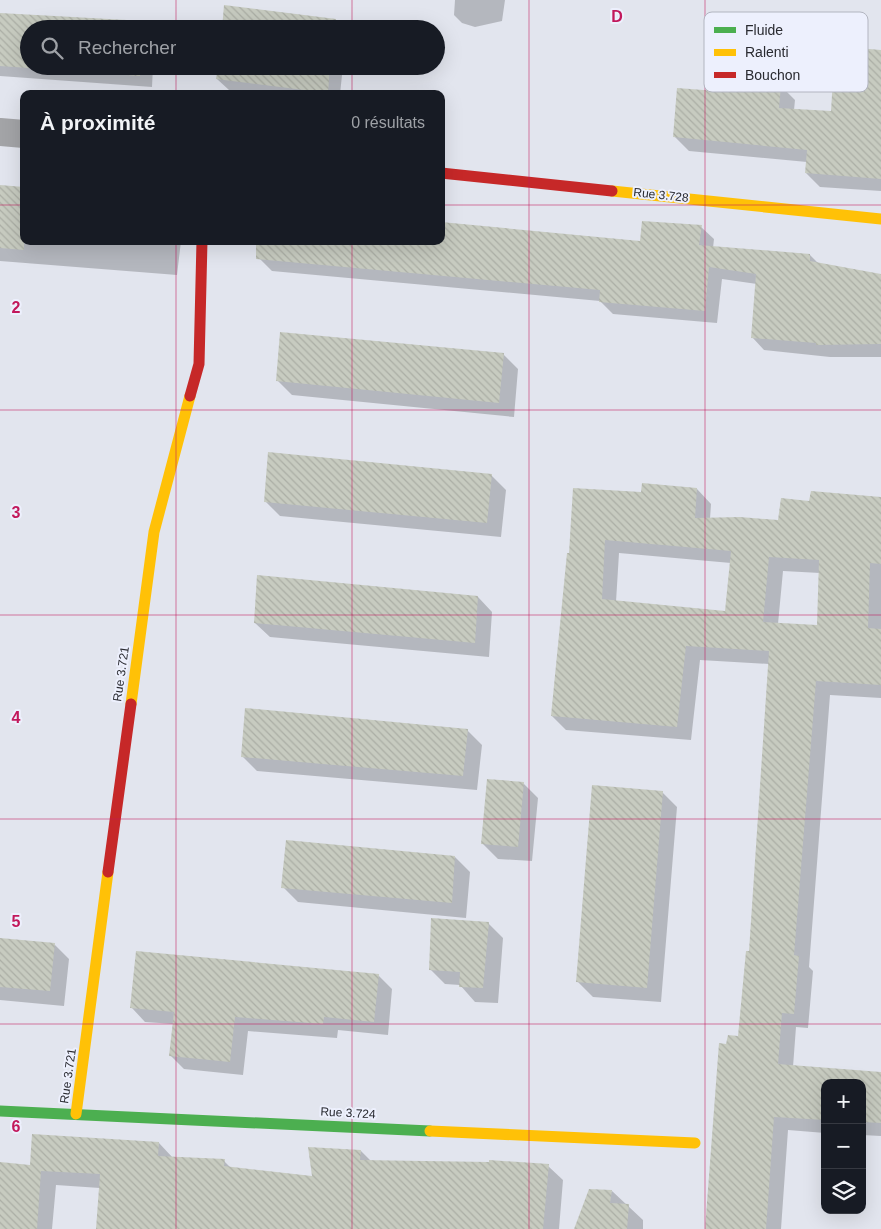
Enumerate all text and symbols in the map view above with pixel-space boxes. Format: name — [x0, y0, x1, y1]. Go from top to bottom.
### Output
text: D — [611, 8, 623, 25]
legend — [704, 12, 868, 92]
search box — [20, 20, 445, 75]
text: Fluide — [745, 22, 783, 38]
icon: search — [38, 34, 66, 62]
text: Rechercher — [78, 37, 176, 58]
text: Ralenti — [745, 44, 789, 60]
text: Bouchon — [745, 67, 800, 83]
text: À proximité — [40, 111, 156, 134]
text: 0 résultats — [351, 114, 425, 131]
street label: Rue 3.728 — [633, 185, 690, 205]
text: 2 — [12, 299, 21, 316]
text: 3 — [12, 504, 21, 521]
street label: Rue 3.721 — [110, 645, 132, 702]
text: 4 — [12, 709, 21, 726]
text: 5 — [12, 913, 21, 930]
street label: Rue 3.721 — [57, 1047, 79, 1104]
map controls — [821, 1079, 866, 1214]
button: + — [821, 1079, 866, 1124]
street label: Rue 3.724 — [320, 1105, 376, 1121]
text: 6 — [12, 1118, 21, 1135]
button: − — [821, 1124, 866, 1169]
button: layers — [821, 1169, 866, 1214]

